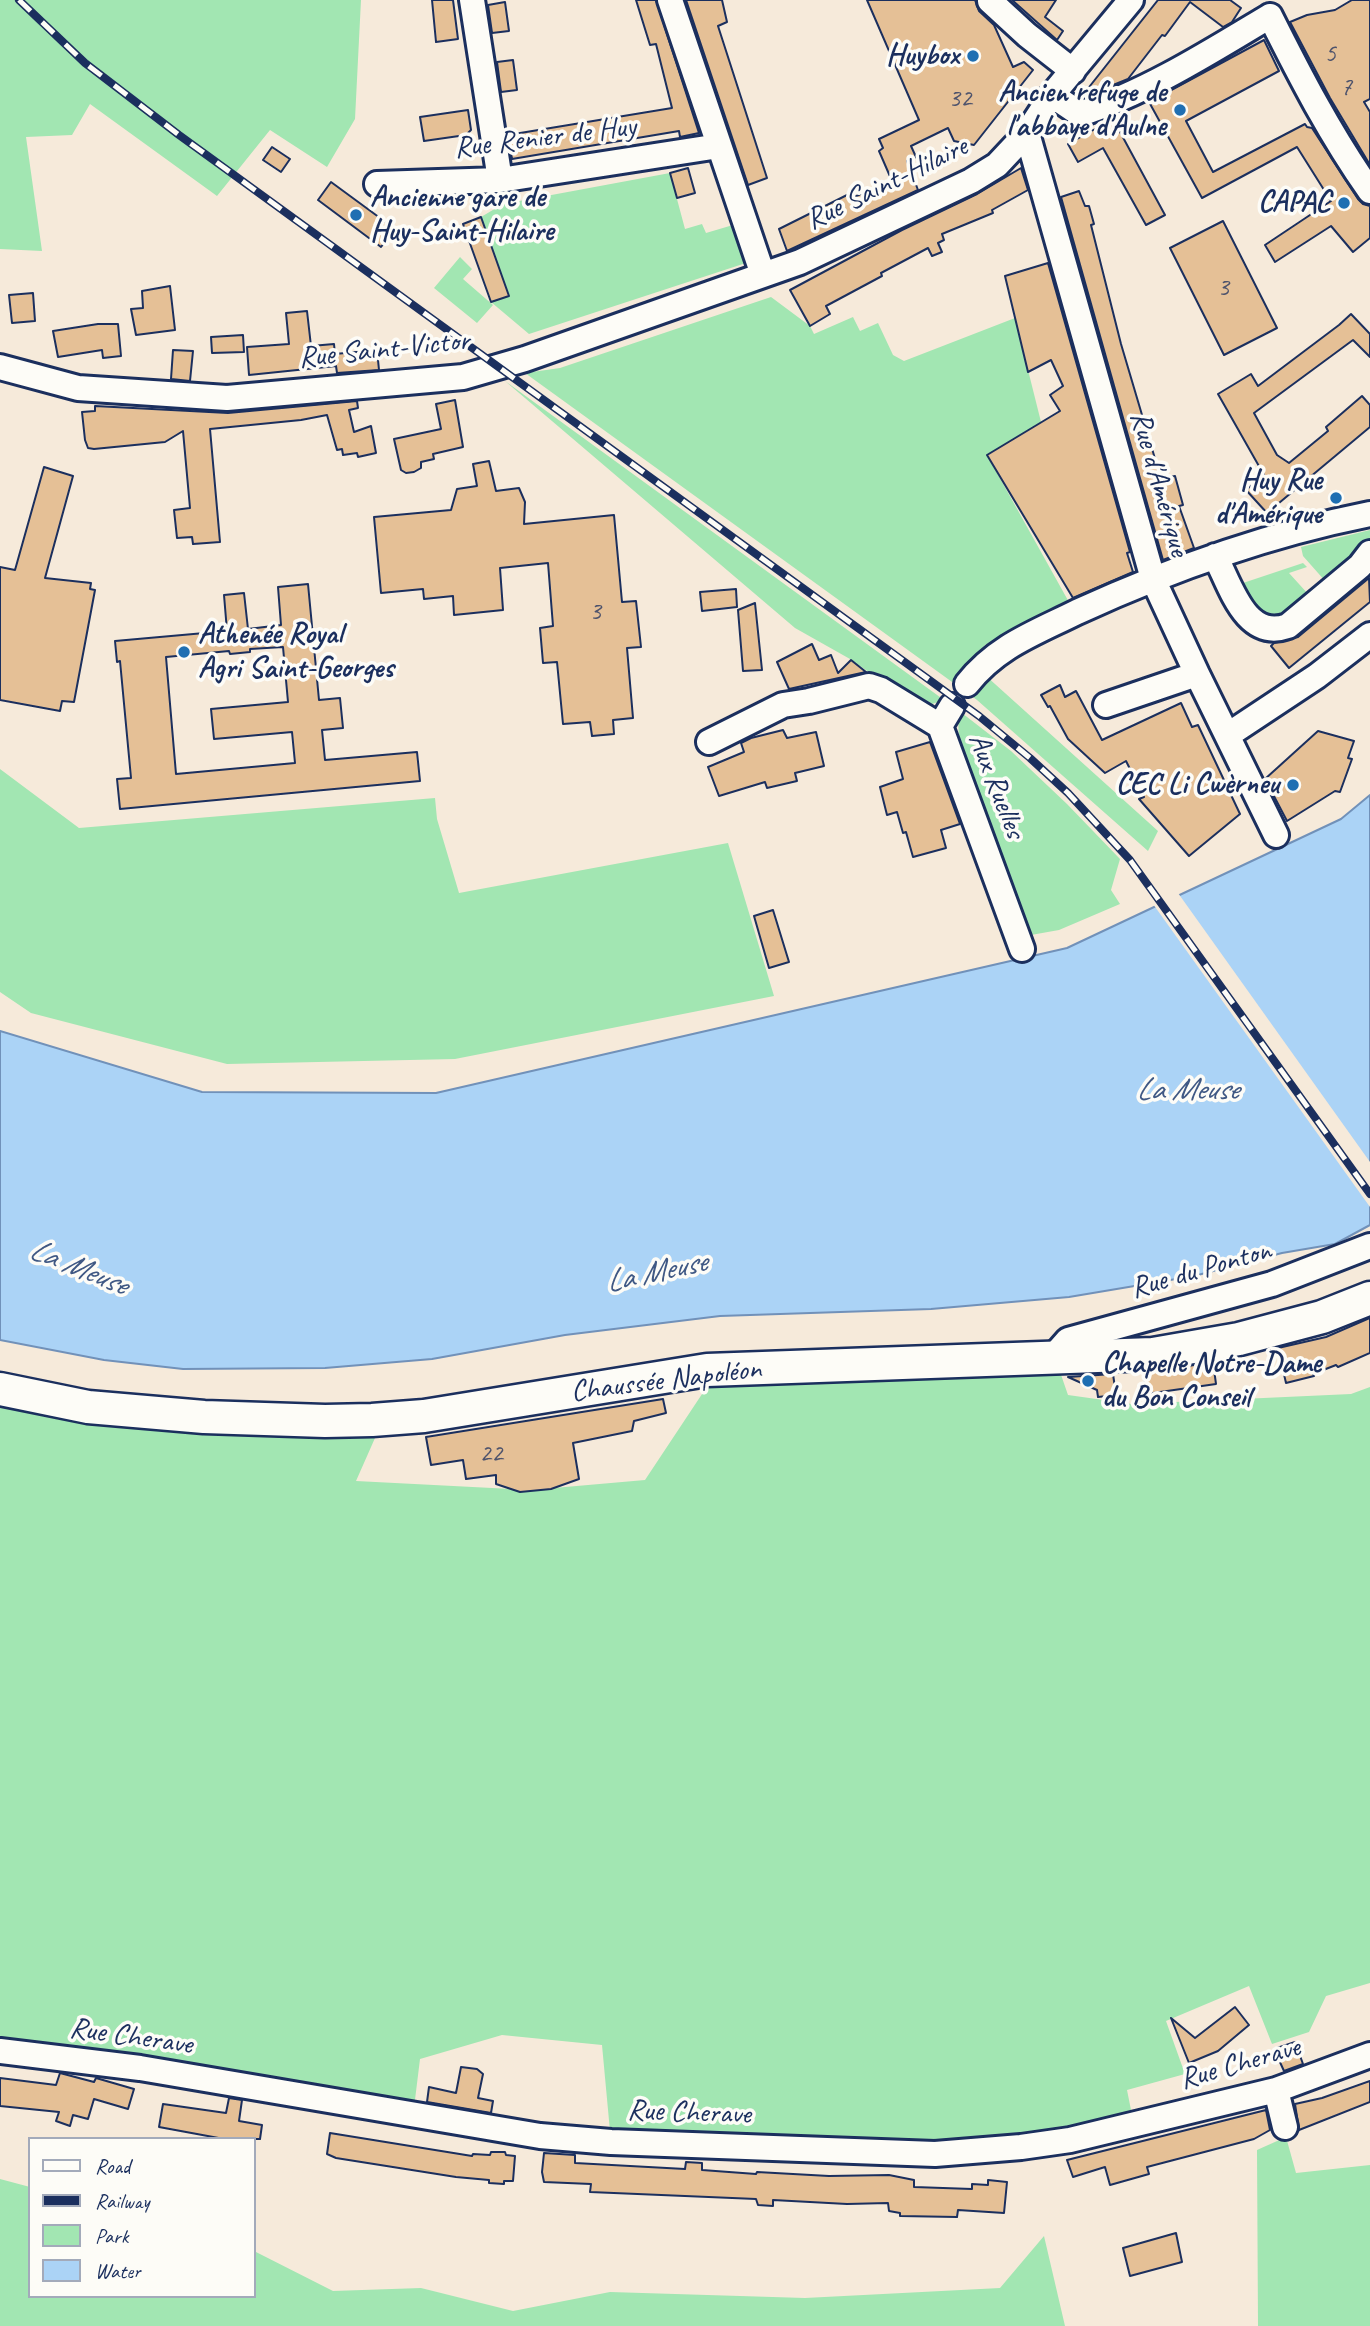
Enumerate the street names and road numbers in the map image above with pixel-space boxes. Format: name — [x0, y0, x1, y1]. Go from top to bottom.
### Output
street label: Rue Renier de Huy — [452, 109, 638, 167]
street label: Rue Saint-Hilaire — [800, 129, 974, 239]
street label: Rue Saint-Victor — [297, 323, 471, 377]
street label: Rue d'Amérique — [1121, 407, 1197, 561]
street label: Aux Ruelles — [960, 728, 1032, 844]
street label: Rue du Ponton — [1127, 1233, 1275, 1307]
street label: Chaussée Napoléon — [569, 1351, 763, 1411]
street label: Rue Cherave — [67, 2011, 195, 2063]
street label: Rue Cherave — [1176, 2030, 1304, 2098]
street label: Rue Cherave — [627, 2093, 751, 2133]

